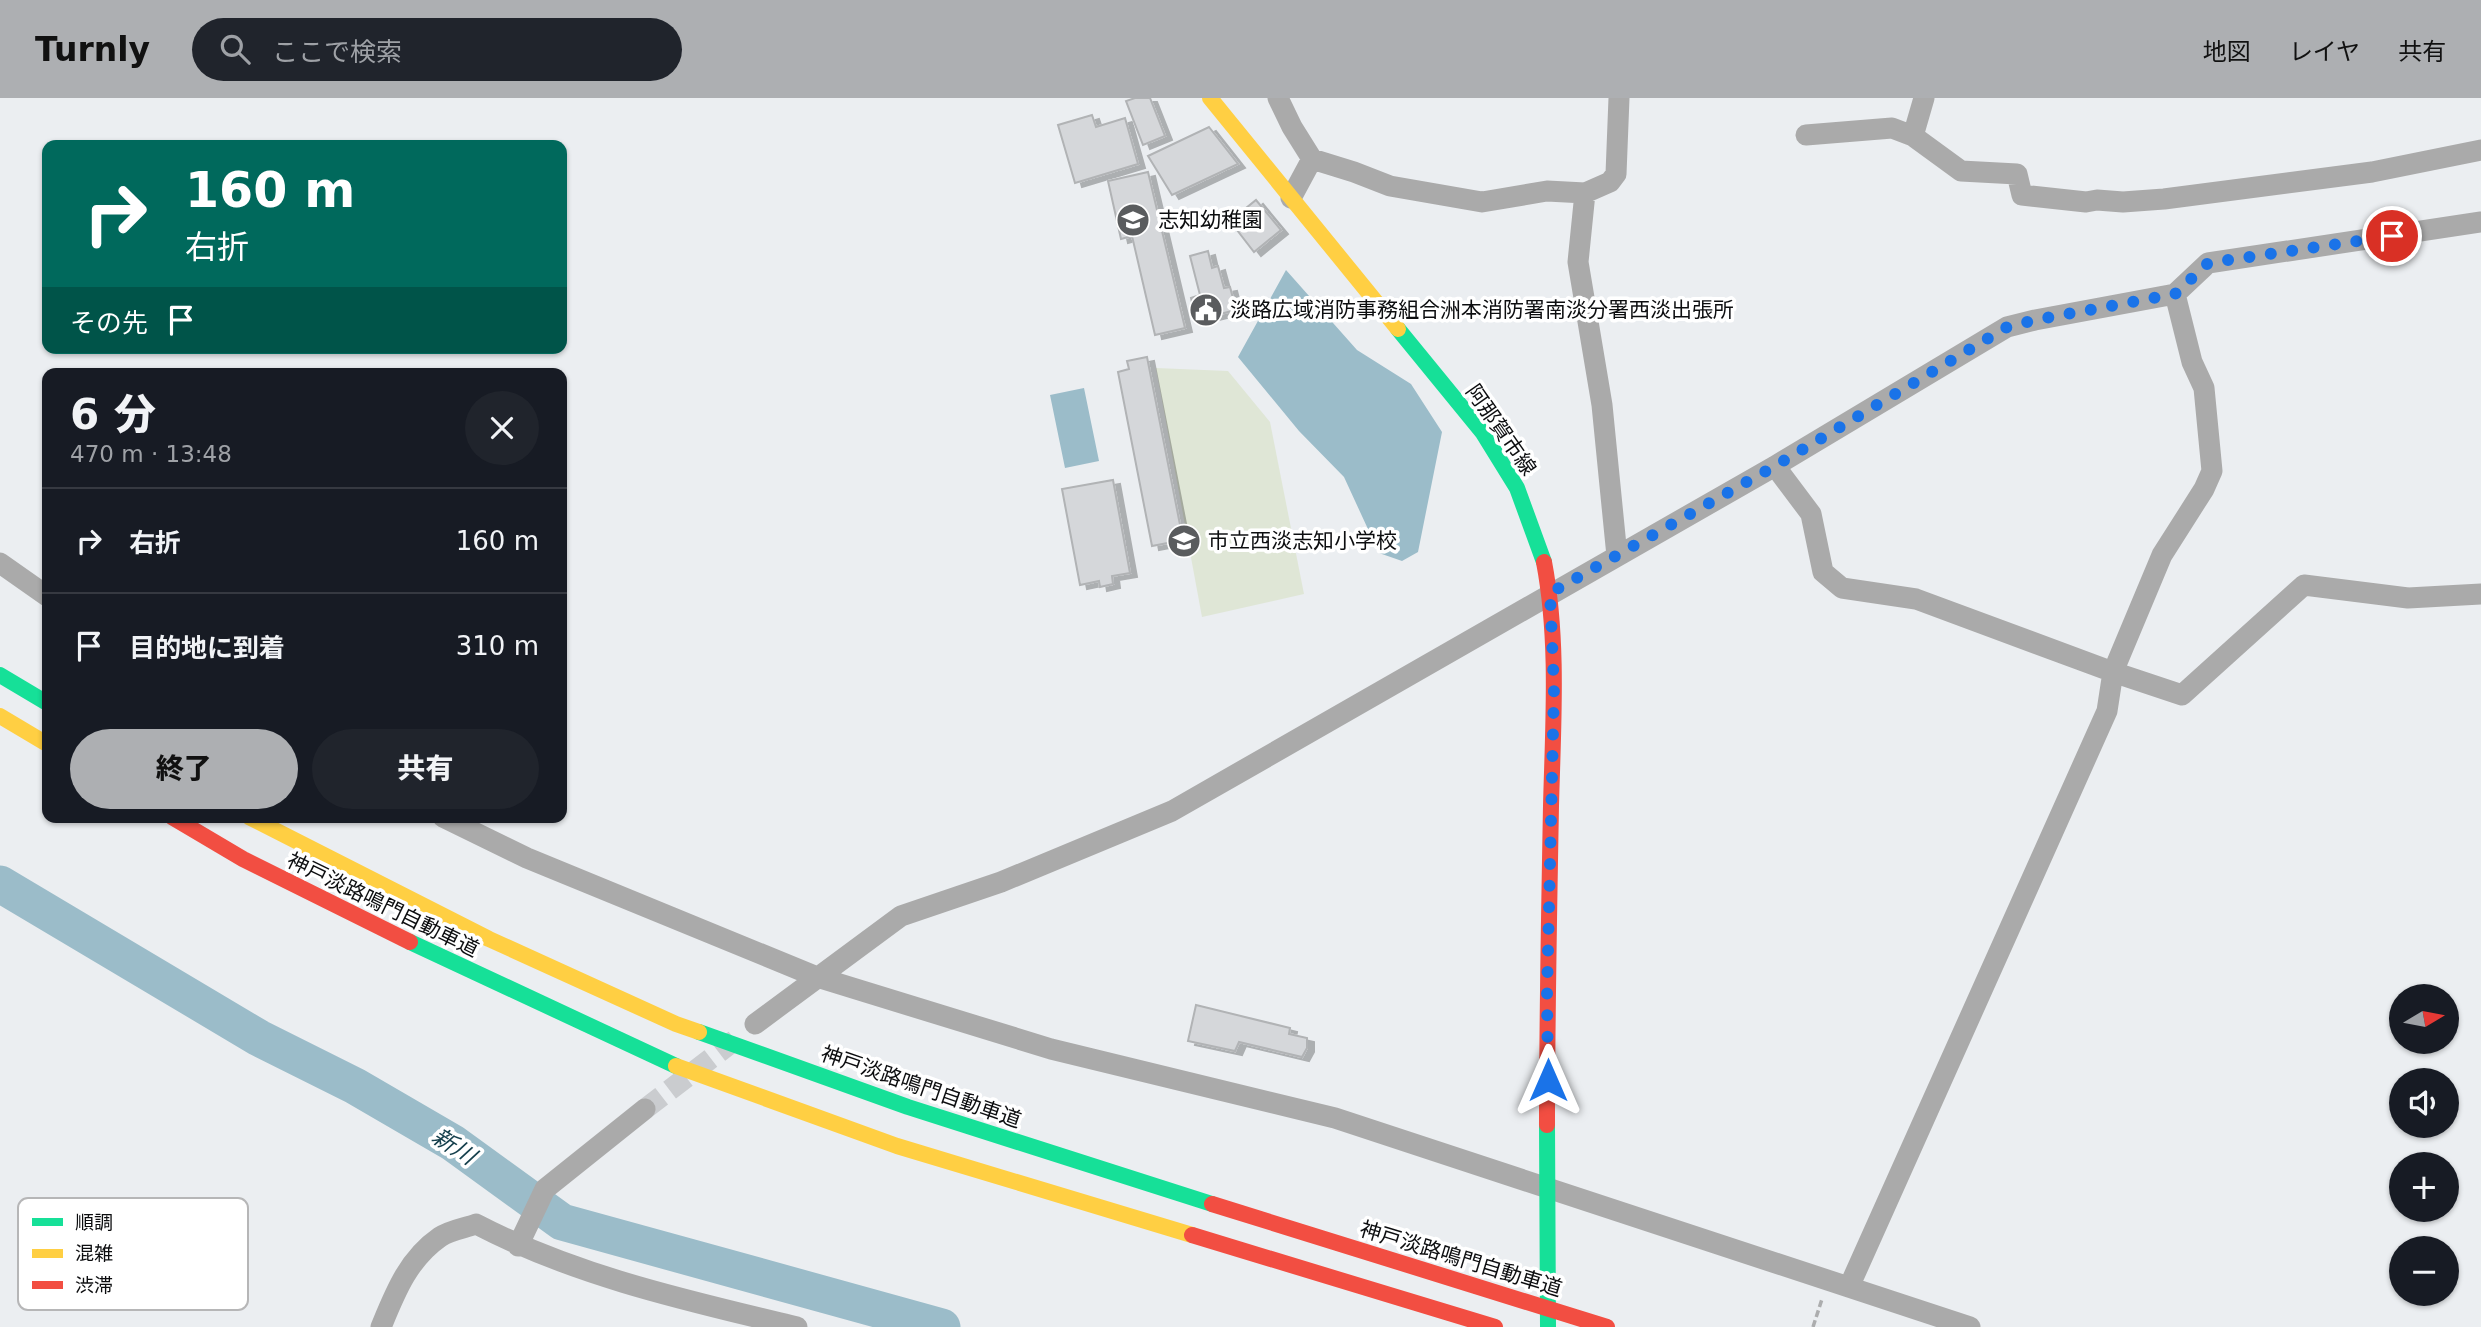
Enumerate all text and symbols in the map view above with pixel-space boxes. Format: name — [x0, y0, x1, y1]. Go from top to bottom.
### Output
search box — [192, 18, 682, 81]
text: Turnly — [35, 30, 150, 69]
icon: search — [216, 30, 254, 68]
text: ここで検索 — [272, 37, 402, 67]
text: 地図 — [2203, 38, 2251, 66]
text: レイヤ — [2289, 38, 2360, 66]
text: 共有 — [2398, 38, 2446, 66]
text: 160 m — [185, 162, 355, 219]
icon: right — [70, 168, 161, 259]
school or university icon: 志知幼稚園 — [1114, 201, 1152, 239]
pin — [2362, 206, 2422, 266]
place label: 志知幼稚園 — [1158, 208, 1263, 232]
icon: arrive — [2373, 217, 2411, 255]
text: 右折 — [185, 228, 249, 266]
public building icon: 淡路広域消防事務組合洲本消防署南淡分署西淡出張所 — [1187, 291, 1225, 329]
place label: 淡路広域消防事務組合洲本消防署南淡分署西淡出張所 — [1230, 298, 1734, 322]
icon: arrive — [162, 301, 200, 339]
text: その先 — [70, 308, 148, 338]
street label: 阿那賀市線 — [1461, 380, 1541, 480]
text: 6 分 — [70, 390, 156, 439]
button: close — [465, 391, 539, 465]
text: 470 m · 13:48 — [70, 441, 232, 467]
icon: right — [70, 522, 108, 560]
school or university icon: 市立西淡志知小学校 — [1165, 522, 1203, 560]
text: 160 m — [456, 526, 539, 556]
text: 右折 — [129, 528, 181, 558]
place label: 市立西淡志知小学校 — [1208, 529, 1397, 553]
icon: arrive — [70, 627, 108, 665]
text: 310 m — [456, 631, 539, 661]
text: 目的地に到着 — [129, 633, 285, 663]
button: 終了 — [70, 729, 298, 809]
button: 共有 — [312, 729, 539, 809]
street label: 神戸淡路鳴門自動車道 — [283, 848, 483, 962]
north arrow — [2389, 984, 2459, 1054]
map controls — [2389, 984, 2459, 1306]
street label: 神戸淡路鳴門自動車道 — [818, 1041, 1024, 1133]
position arrow — [1511, 1043, 1585, 1117]
button: sound — [2389, 1068, 2459, 1138]
water label: 新川 — [428, 1123, 483, 1171]
button: + — [2389, 1152, 2459, 1222]
legend — [18, 1198, 248, 1310]
text: 順調 — [75, 1211, 113, 1233]
street label: 神戸淡路鳴門自動車道 — [1357, 1217, 1565, 1301]
button: − — [2389, 1236, 2459, 1306]
text: 混雑 — [75, 1242, 113, 1264]
text: 渋滞 — [75, 1274, 113, 1296]

